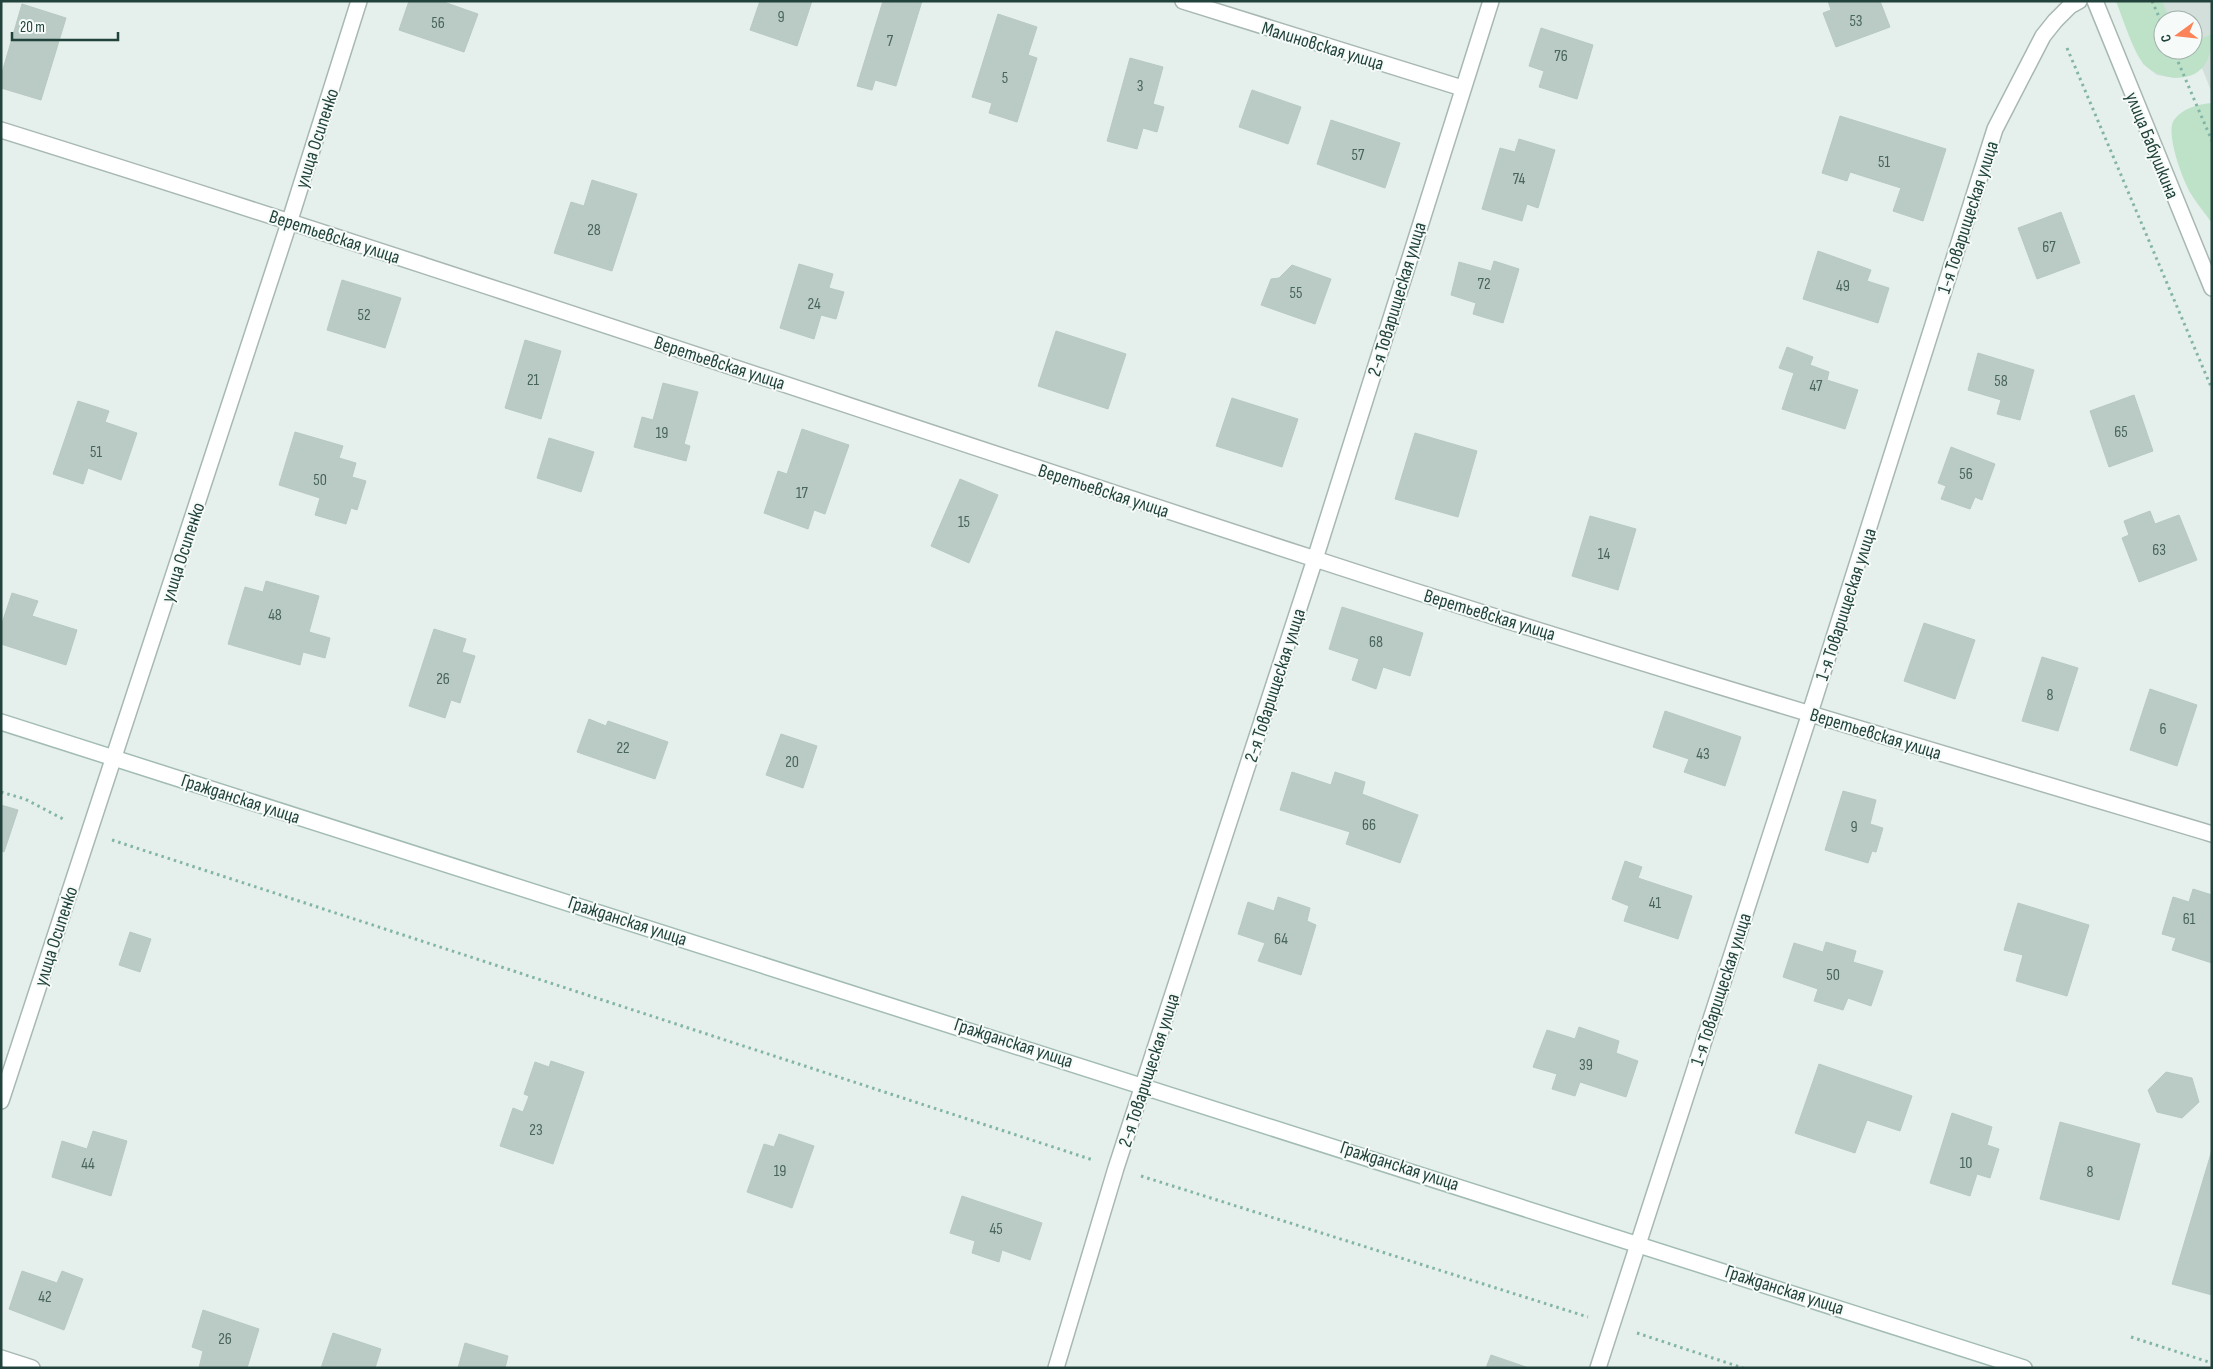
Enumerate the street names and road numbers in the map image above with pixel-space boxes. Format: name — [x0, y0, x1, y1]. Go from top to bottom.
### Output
street label: Малиновская улица — [1259, 17, 1386, 76]
street label: улица Осипенко — [290, 86, 344, 191]
street label: улица Бабушкина — [2120, 89, 2183, 202]
street label: 1-я Товарищеская улица — [1933, 138, 2004, 297]
street label: Веретьевская улица — [266, 205, 403, 269]
street label: 2-я Товарищеская улица — [1363, 220, 1432, 379]
street label: Веретьевская улица — [651, 331, 788, 395]
street label: Веретьевская улица — [1035, 459, 1172, 523]
street label: улица Осипенко — [156, 500, 210, 605]
street label: 1-я Товарищеская улица — [1811, 525, 1882, 684]
street label: Веретьевская улица — [1421, 585, 1558, 646]
street label: 2-я Товарищеская улица — [1240, 606, 1311, 765]
street label: Веретьевская улица — [1807, 704, 1944, 765]
street label: Гражданская улица — [178, 769, 303, 829]
street label: улица Осипенко — [29, 884, 83, 989]
street label: Гражданская улица — [565, 891, 690, 951]
street label: 1-я Товарищеская улица — [1686, 910, 1757, 1069]
street label: 2-я Товарищеская улица — [1114, 991, 1185, 1150]
street label: Гражданская улица — [951, 1013, 1076, 1073]
street label: Гражданская улица — [1337, 1136, 1462, 1196]
street label: Гражданская улица — [1722, 1260, 1847, 1320]

